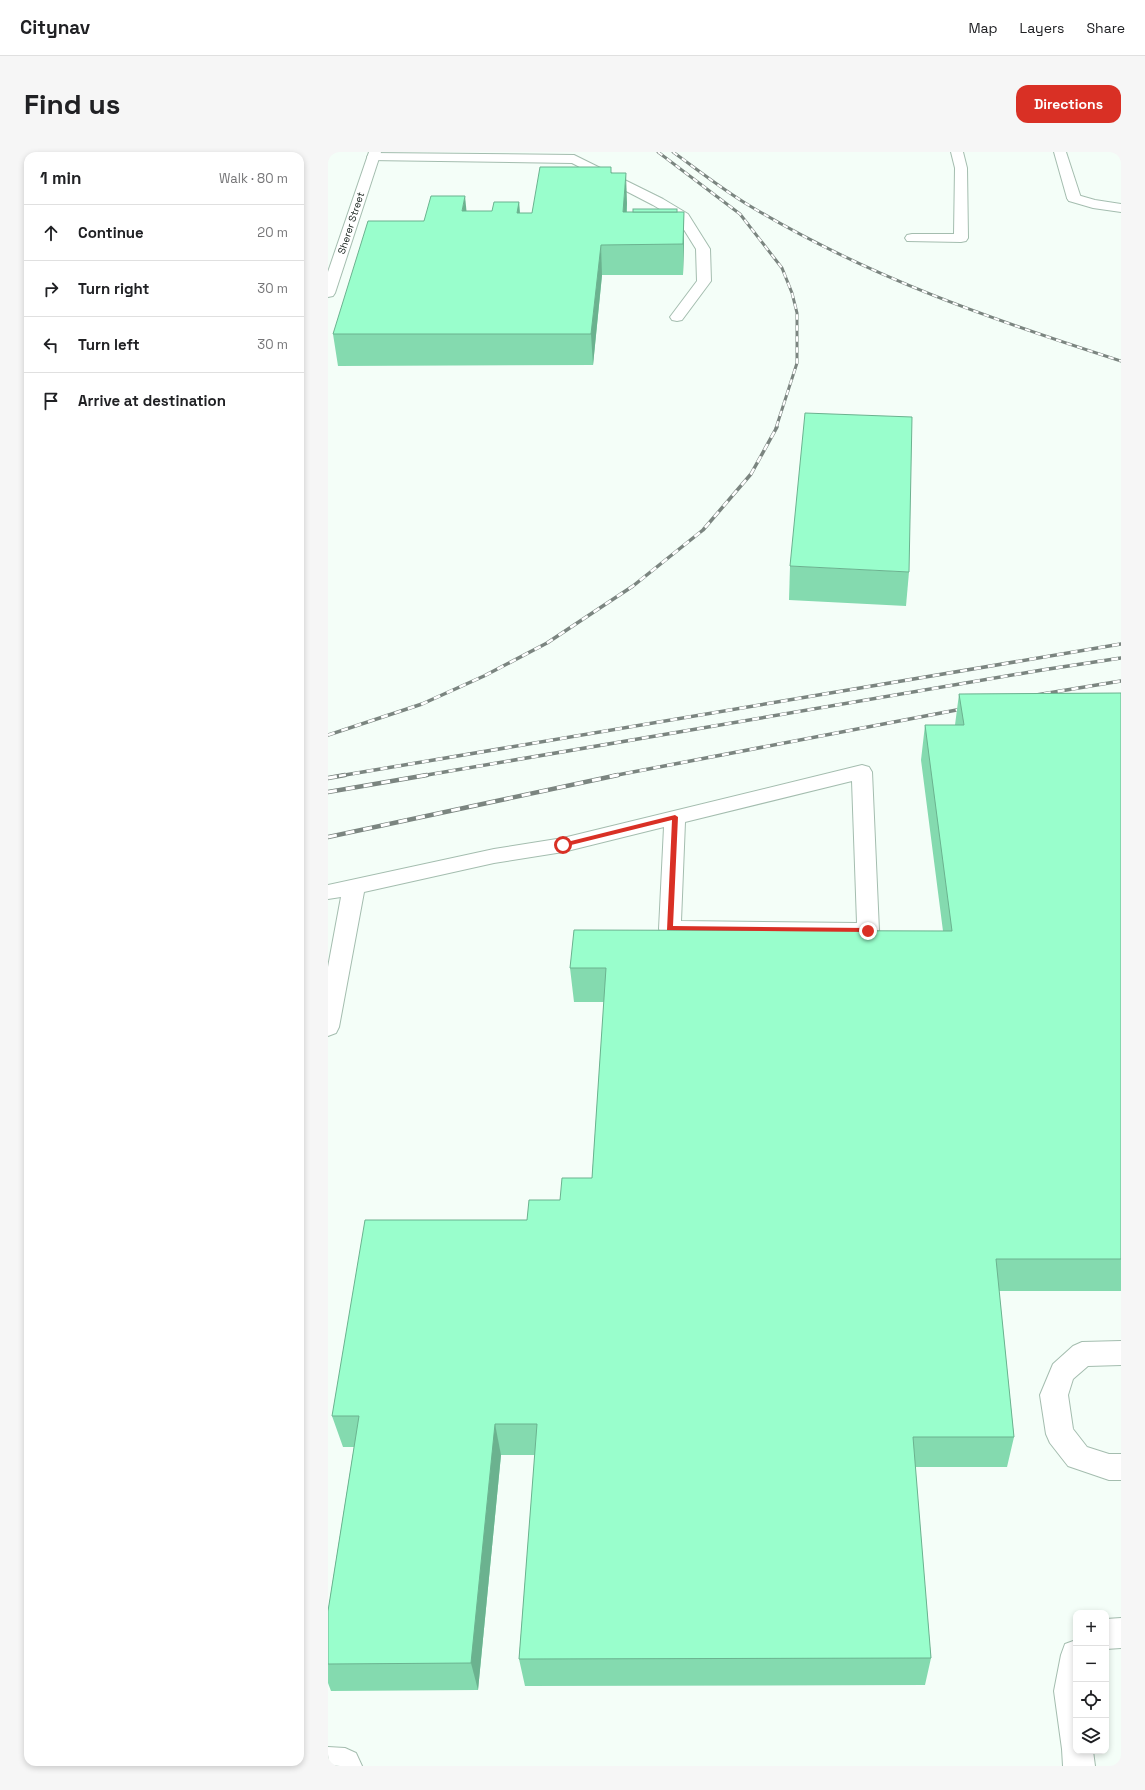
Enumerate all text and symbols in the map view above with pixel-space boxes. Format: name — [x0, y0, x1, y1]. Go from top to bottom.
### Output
text: Citynav — [20, 15, 90, 40]
text: Map — [968, 19, 998, 37]
text: Layers — [1020, 19, 1064, 37]
text: Share — [1086, 19, 1125, 37]
button: Directions — [1016, 85, 1121, 123]
text: Find us — [24, 86, 121, 122]
text: 1 min — [40, 167, 82, 189]
text: Walk · 80 m — [219, 170, 288, 187]
street label: Sherer Street — [335, 190, 367, 256]
icon: ahead — [40, 222, 62, 244]
text: Continue — [78, 223, 144, 242]
text: 20 m — [257, 224, 288, 241]
icon: right — [40, 278, 62, 300]
text: Turn right — [78, 279, 149, 298]
text: 30 m — [257, 280, 288, 297]
icon: left — [40, 334, 62, 356]
text: Turn left — [78, 335, 140, 354]
text: 30 m — [257, 336, 288, 353]
icon: arrive — [40, 390, 62, 412]
text: Arrive at destination — [78, 391, 226, 410]
route start — [554, 836, 572, 854]
route end — [859, 922, 877, 940]
map controls — [1073, 1610, 1109, 1754]
button: + — [1073, 1610, 1109, 1646]
button: − — [1073, 1646, 1109, 1682]
button: locate — [1073, 1682, 1109, 1718]
button: layers — [1073, 1718, 1109, 1754]

